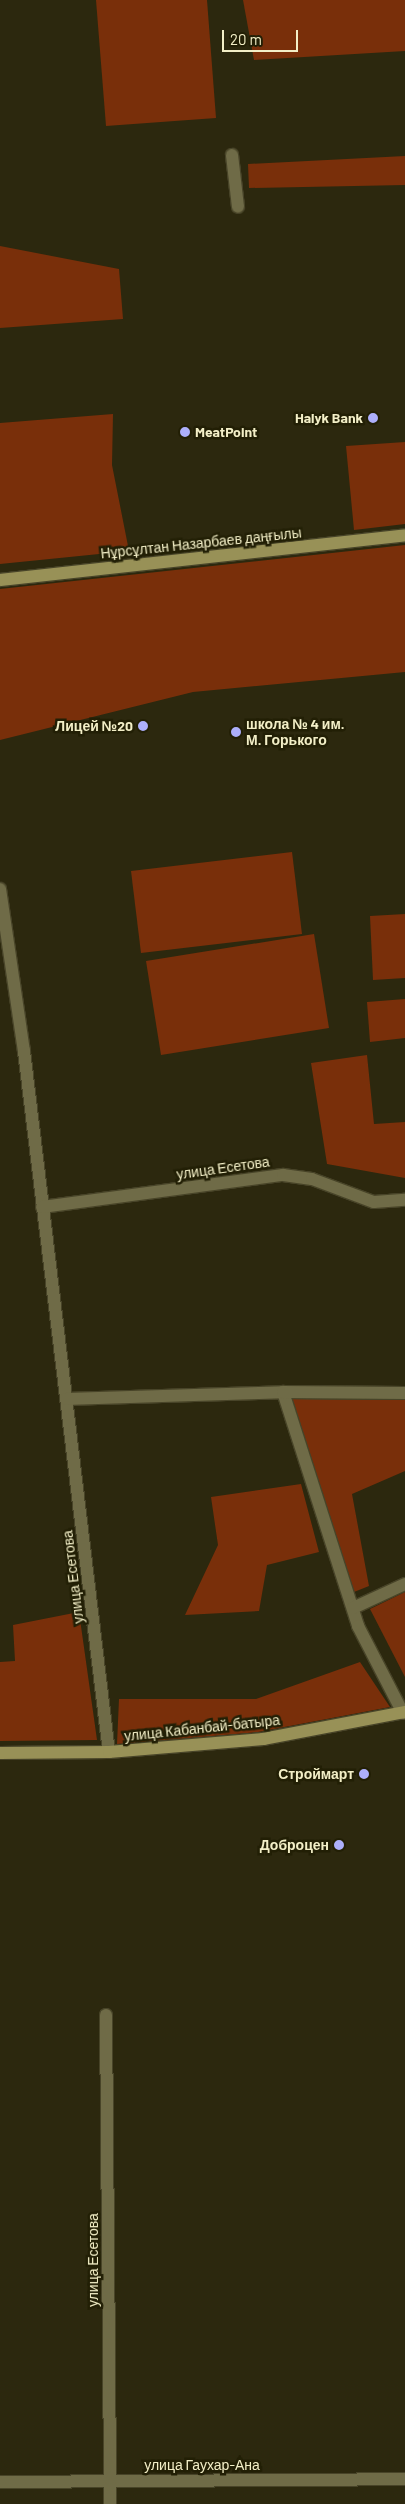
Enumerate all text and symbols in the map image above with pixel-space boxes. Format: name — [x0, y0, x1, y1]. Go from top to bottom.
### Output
scale bar — [225, 20, 301, 52]
text: 20 m — [230, 30, 262, 48]
place label: Halyk Bank — [295, 410, 363, 426]
marker: Halyk Bank — [367, 412, 379, 424]
place label: MeatPoint — [195, 424, 257, 440]
marker: MeatPoint — [179, 426, 191, 438]
street label: Нұрсұлтан Назарбаев даңғылы — [100, 524, 302, 562]
place label: школа № 4 им. М. Горького — [246, 716, 345, 749]
place label: Лицей №20 — [55, 718, 133, 734]
marker: Лицей №20 — [137, 720, 149, 732]
marker: школа № 4 им. М. Горького — [230, 726, 242, 738]
street label: улица Есетова — [175, 1153, 271, 1183]
street label: улица Есетова — [59, 1529, 87, 1625]
street label: улица Кабанбай-батыра — [123, 1711, 281, 1745]
place label: Строймарт — [278, 1766, 354, 1782]
marker: Строймарт — [358, 1768, 370, 1780]
place label: Доброцен — [260, 1837, 329, 1853]
marker: Доброцен — [333, 1839, 345, 1851]
street label: улица Есетова — [85, 2213, 101, 2307]
street label: улица Гаухар-Ана — [144, 2457, 260, 2473]

